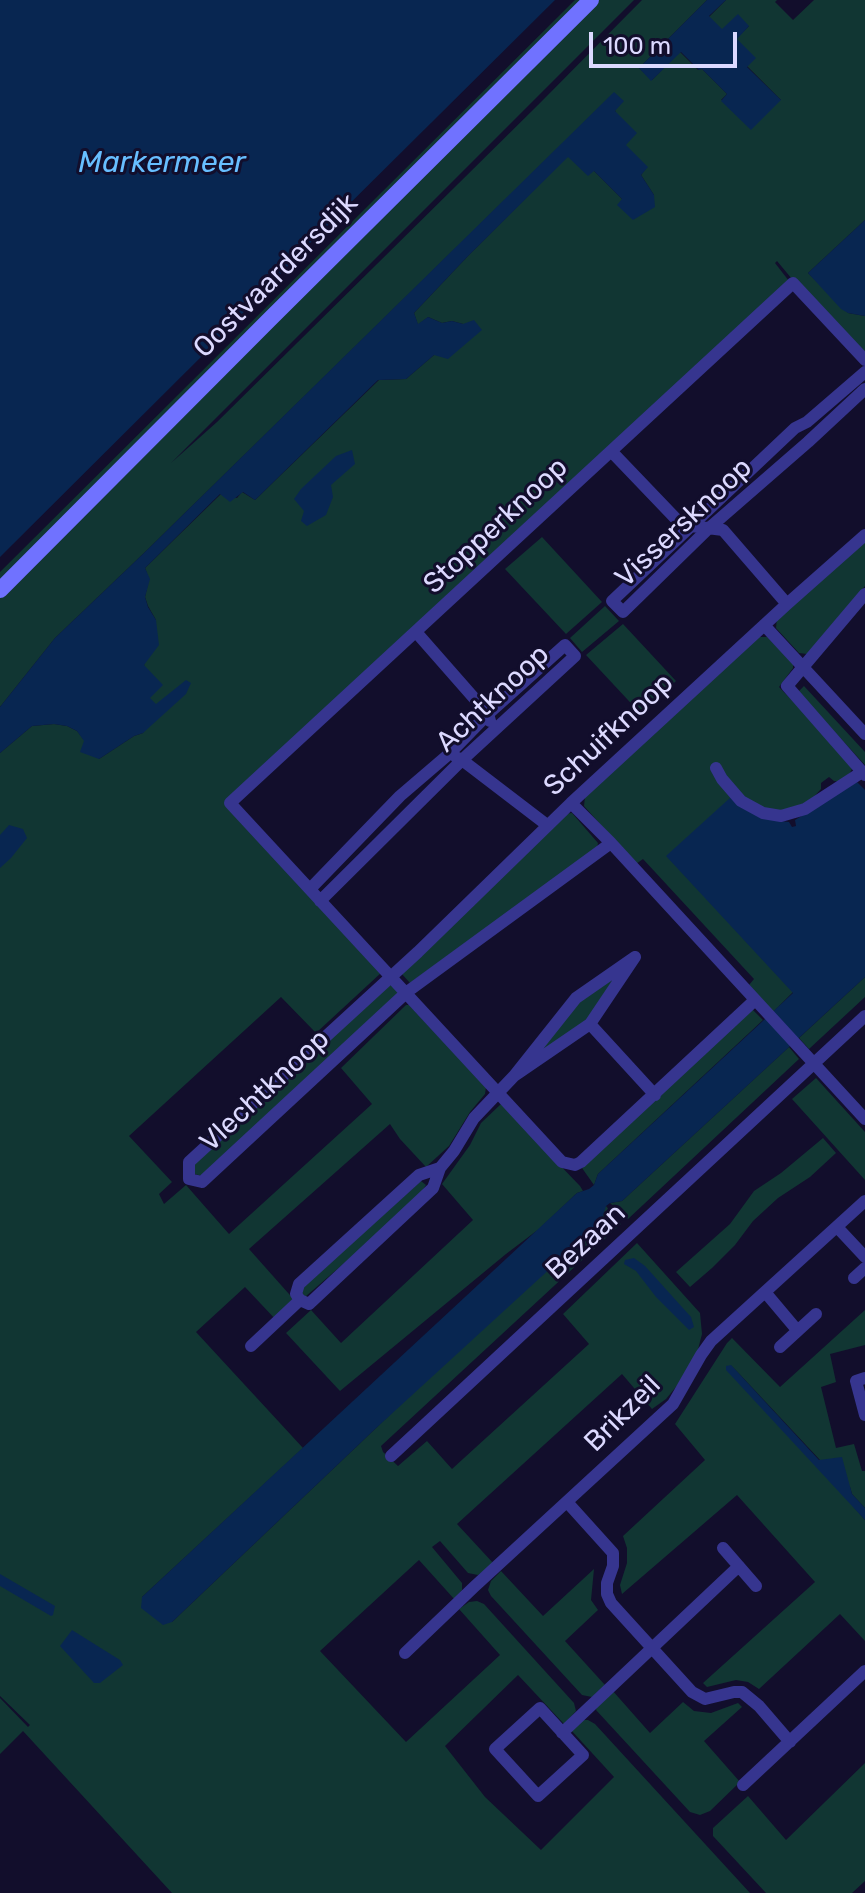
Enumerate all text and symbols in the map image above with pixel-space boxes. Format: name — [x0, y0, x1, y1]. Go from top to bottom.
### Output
scale bar — [593, 16, 741, 66]
text: 100 m — [603, 32, 671, 60]
water label: Markermeer — [78, 145, 246, 181]
street label: Oostvaardersdijk — [187, 187, 365, 365]
street label: Stopperknoop — [417, 451, 575, 601]
street label: Vissersknoop — [609, 451, 759, 595]
street label: Achtknoop — [430, 638, 556, 760]
street label: Schuifknoop — [537, 667, 681, 803]
street label: Vlechtknoop — [193, 1023, 337, 1159]
street label: Bezaan — [539, 1197, 633, 1287]
street label: Brikzeil — [578, 1369, 668, 1459]

